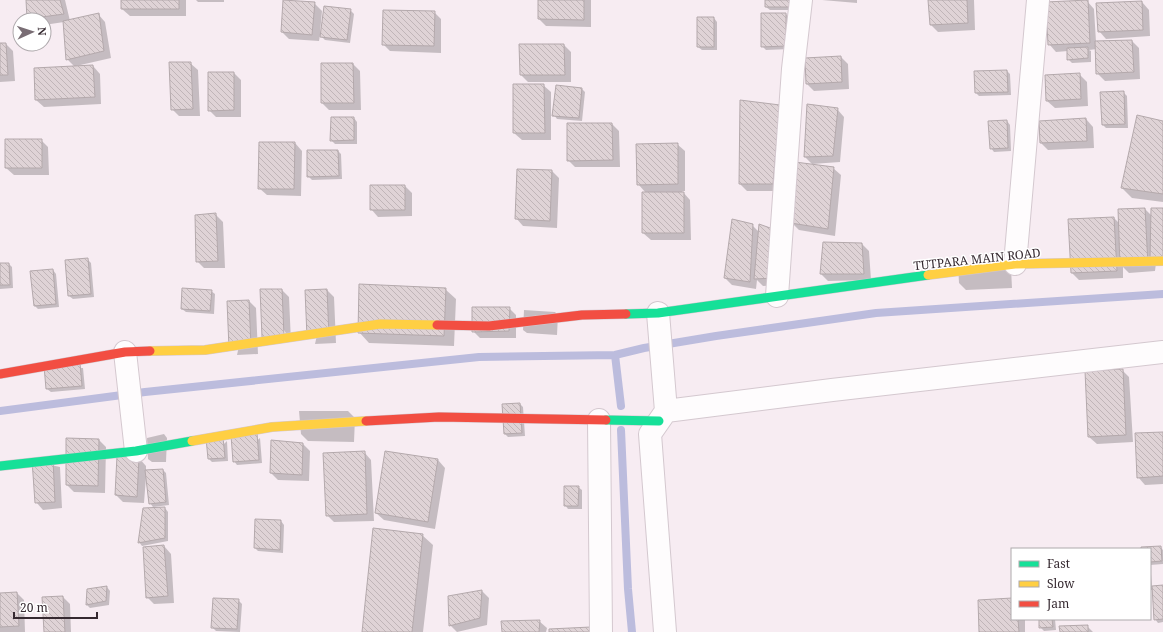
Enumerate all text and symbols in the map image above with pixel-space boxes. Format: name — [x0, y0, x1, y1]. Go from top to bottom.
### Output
north arrow — [12, 12, 52, 52]
text: N — [35, 27, 50, 37]
street label: TUTPARA MAIN ROAD — [913, 244, 1042, 274]
legend — [1011, 548, 1151, 620]
text: Fast — [1047, 555, 1070, 572]
text: Slow — [1047, 575, 1075, 592]
scale bar — [14, 594, 97, 620]
text: Jam — [1046, 595, 1069, 612]
text: 20 m — [20, 599, 48, 616]

